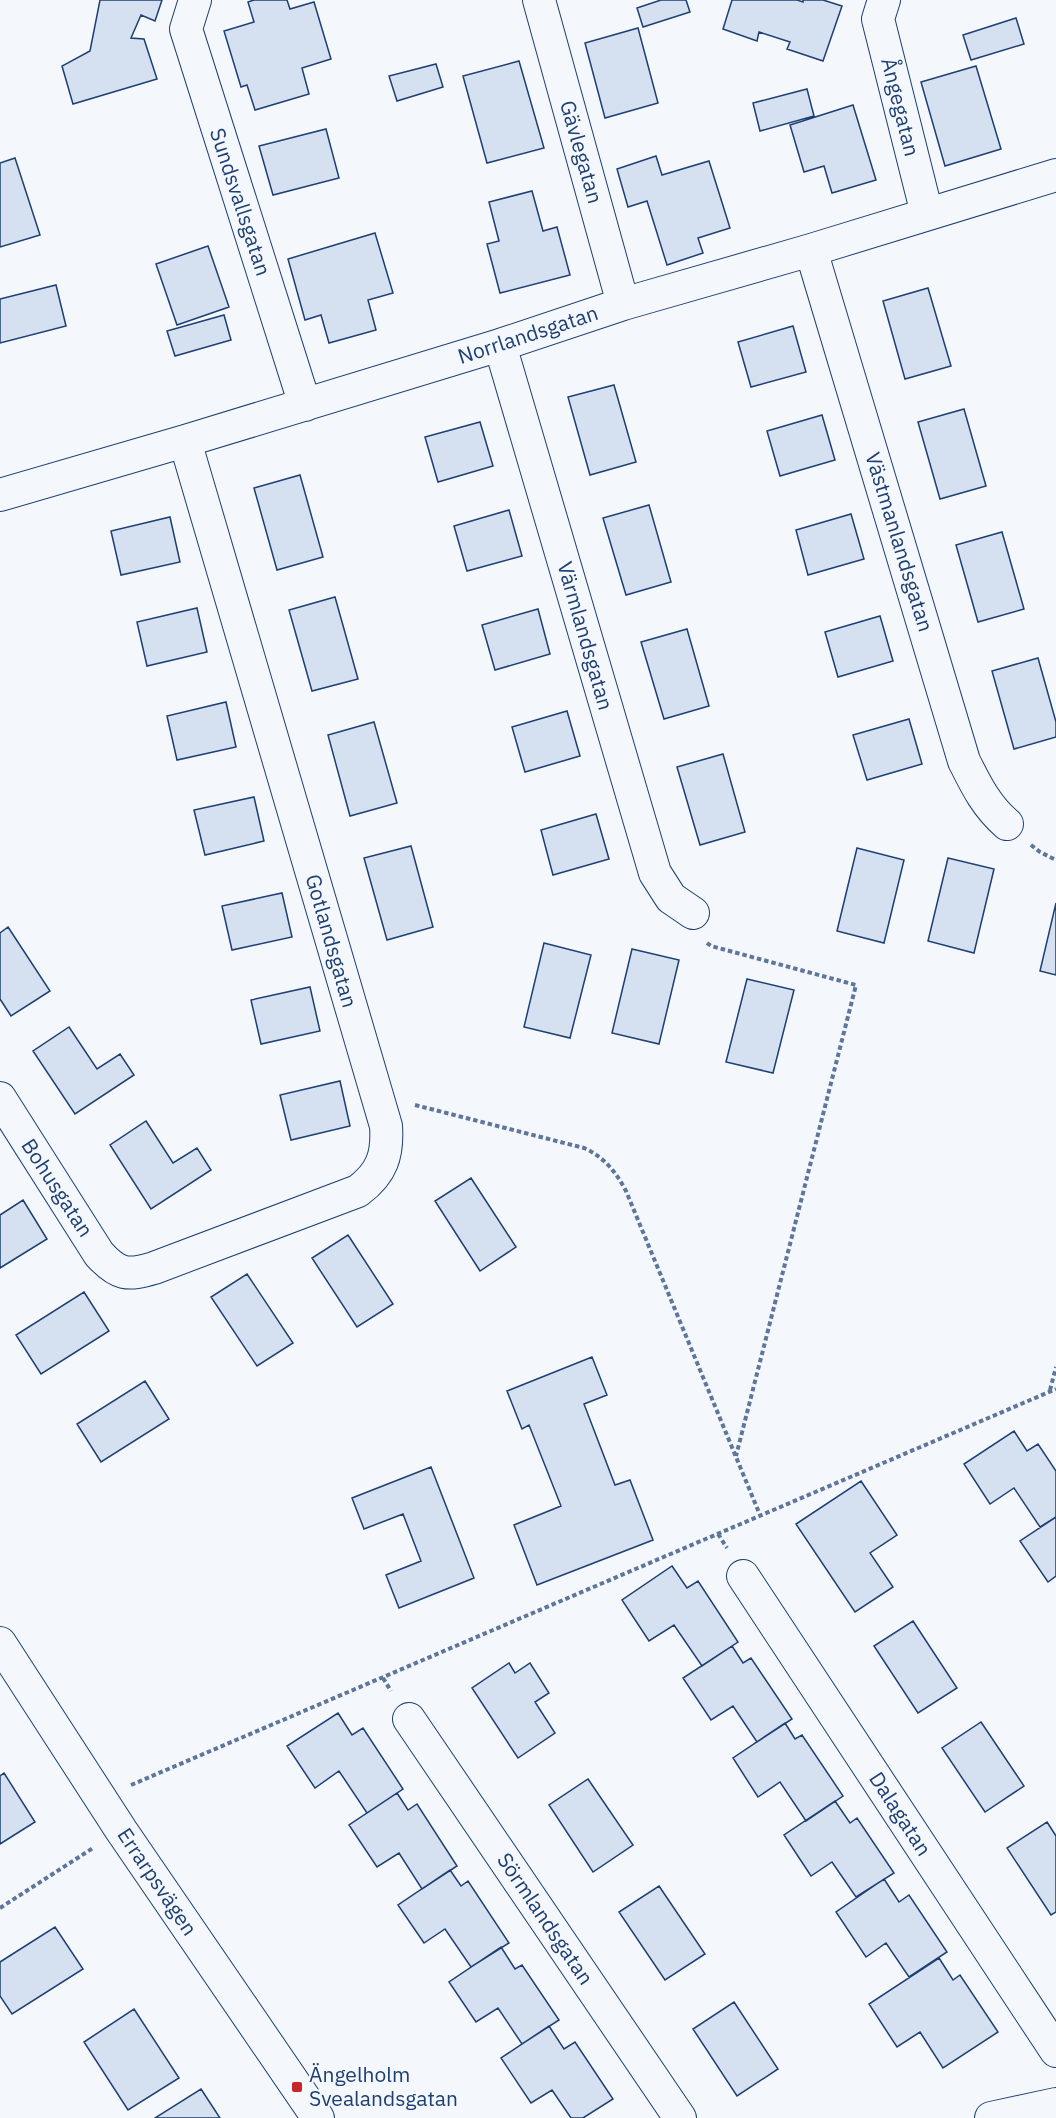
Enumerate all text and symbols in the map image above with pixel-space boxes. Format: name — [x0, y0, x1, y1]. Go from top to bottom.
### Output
street label: Ångegatan — [875, 55, 927, 159]
street label: Gävlegatan — [554, 97, 610, 207]
street label: Sundsvallsgatan — [204, 124, 278, 279]
street label: Norrlandsgatan — [454, 298, 601, 370]
street label: Västmanlandsgatan — [859, 449, 941, 635]
street label: Värmlandsgatan — [551, 558, 621, 713]
street label: Gotlandsgatan — [300, 871, 364, 1011]
street label: Bohusgatan — [16, 1133, 100, 1242]
street label: Dalagatan — [863, 1766, 938, 1861]
street label: Errarpsvägen — [111, 1822, 204, 1941]
street label: Sörmlandsgatan — [491, 1847, 600, 1990]
place label: Ängelholm Svealandsgatan — [309, 2060, 458, 2112]
marker: Ängelholm Svealandsgatan — [290, 2080, 304, 2094]

